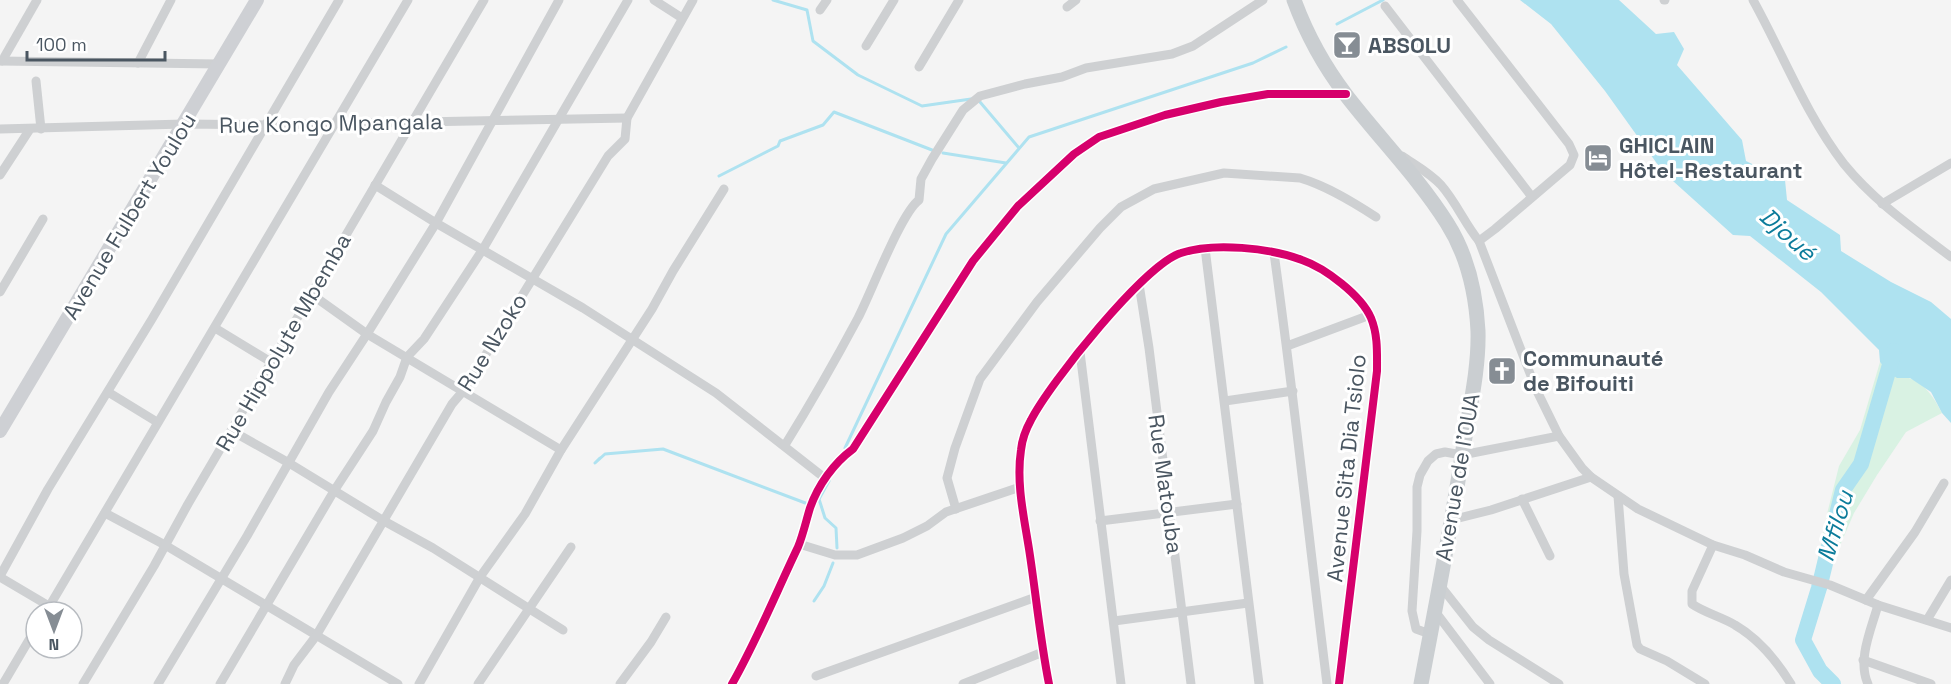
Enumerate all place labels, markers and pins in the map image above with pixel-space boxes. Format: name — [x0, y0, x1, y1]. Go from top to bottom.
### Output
bar icon: ABSOLU — [1331, 29, 1363, 61]
place label: ABSOLU — [1368, 31, 1451, 59]
place label: GHICLAIN Hôtel-Restaurant — [1619, 131, 1803, 184]
hotel icon: GHICLAIN Hôtel-Restaurant — [1582, 142, 1614, 174]
place label: Communauté de Bifouiti — [1523, 344, 1663, 397]
church icon: Communauté de Bifouiti — [1486, 355, 1518, 387]

